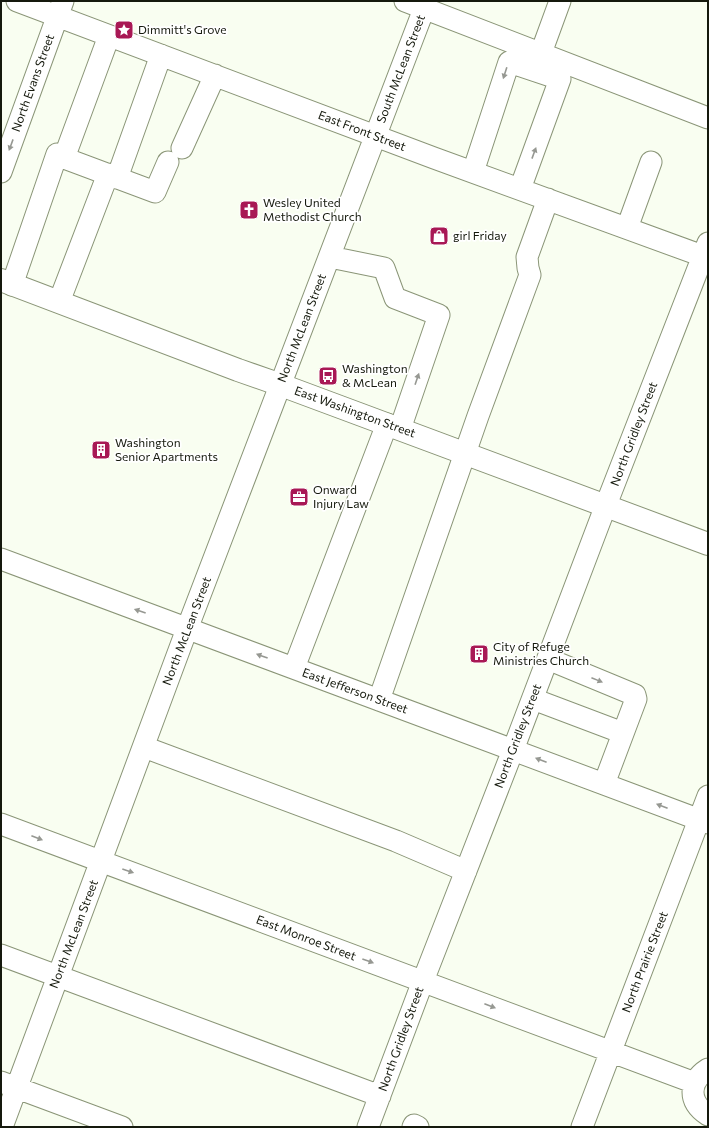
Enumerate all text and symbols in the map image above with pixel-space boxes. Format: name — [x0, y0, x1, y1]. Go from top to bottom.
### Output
street label: South McLean Street — [373, 12, 427, 125]
place icon: Dimmitt's Grove — [113, 19, 135, 41]
place label: Dimmitt's Grove — [138, 22, 227, 36]
street label: North Evans Street — [8, 32, 56, 133]
one-way arrow — [502, 68, 508, 80]
street label: East Front Street — [317, 107, 408, 153]
one-way arrow — [7, 139, 13, 151]
one-way arrow — [531, 146, 537, 158]
place label: Wesley United Methodist Church — [263, 195, 362, 223]
church icon: Wesley United Methodist Church — [238, 199, 260, 221]
shop icon: girl Friday — [428, 225, 450, 247]
place label: girl Friday — [453, 228, 507, 242]
street label: North McLean Street — [274, 271, 328, 384]
place label: Washington & McLean — [342, 361, 408, 389]
bus stop icon: Washington & McLean — [317, 365, 339, 387]
one-way arrow — [414, 372, 420, 384]
street label: North Gridley Street — [607, 380, 659, 488]
street label: East Washington Street — [293, 383, 418, 440]
place label: Washington Senior Apartments — [115, 435, 218, 463]
building icon: Washington Senior Apartments — [90, 439, 112, 461]
place label: Onward Injury Law — [313, 482, 369, 510]
office icon: Onward Injury Law — [288, 486, 310, 508]
street label: North McLean Street — [159, 574, 213, 687]
one-way arrow — [133, 608, 145, 614]
place label: City of Refuge Ministries Church — [493, 639, 589, 667]
building icon: City of Refuge Ministries Church — [468, 643, 490, 665]
one-way arrow — [255, 653, 267, 659]
street label: East Jefferson Street — [300, 664, 410, 717]
one-way arrow — [592, 677, 604, 683]
street label: North Gridley Street — [491, 682, 543, 790]
one-way arrow — [534, 757, 546, 763]
one-way arrow — [656, 803, 668, 809]
one-way arrow — [32, 835, 44, 841]
one-way arrow — [123, 868, 135, 874]
street label: North McLean Street — [46, 877, 100, 990]
street label: North Prairie Street — [618, 909, 670, 1014]
street label: East Monroe Street — [254, 912, 358, 963]
one-way arrow — [363, 958, 375, 964]
street label: North Gridley Street — [375, 984, 426, 1093]
one-way arrow — [484, 1003, 496, 1009]

